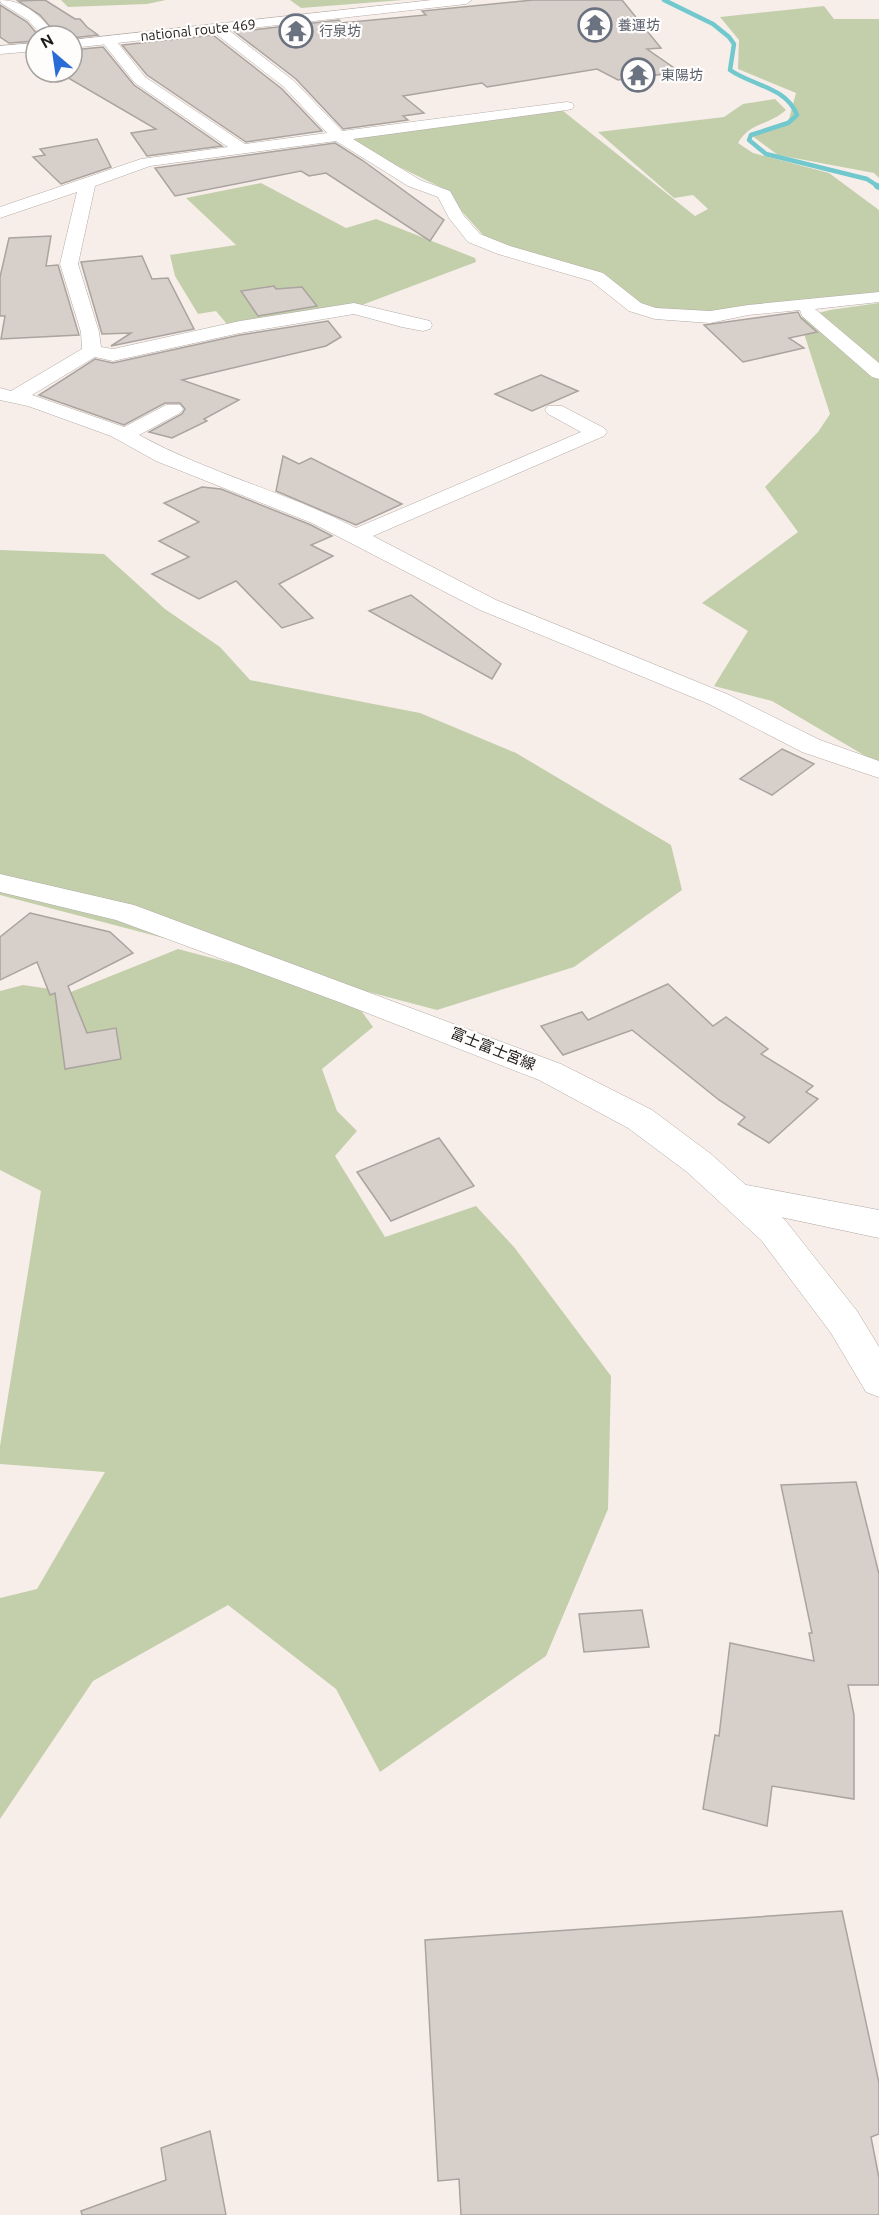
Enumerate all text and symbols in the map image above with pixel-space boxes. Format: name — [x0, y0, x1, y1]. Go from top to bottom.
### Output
temple icon: 養運坊 — [577, 7, 613, 43]
temple icon: 行泉坊 — [278, 13, 314, 49]
street label: national route 469 — [140, 16, 256, 44]
place label: 養運坊 — [618, 17, 660, 33]
place label: 行泉坊 — [319, 23, 361, 39]
north arrow — [24, 24, 84, 84]
text: N — [37, 30, 56, 52]
temple icon: 東陽坊 — [620, 57, 656, 93]
place label: 東陽坊 — [661, 67, 703, 83]
street label: 富士富士宮線 — [448, 1024, 538, 1073]

